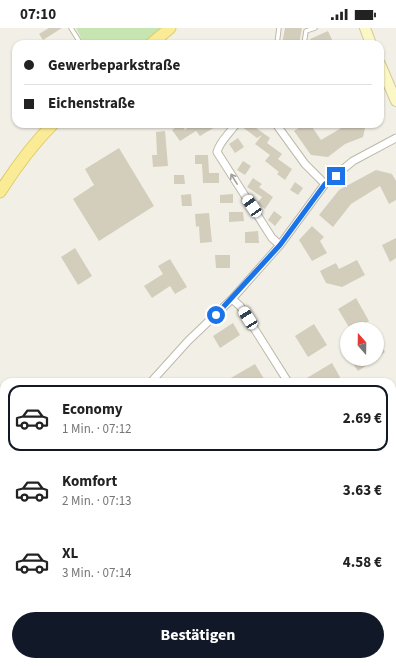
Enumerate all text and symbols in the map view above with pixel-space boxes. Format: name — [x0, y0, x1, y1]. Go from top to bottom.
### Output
text: 07:10 — [20, 4, 56, 25]
text: Gewerbeparkstraße — [48, 55, 180, 76]
text: Eichenstraße — [48, 93, 135, 114]
route end — [327, 167, 345, 185]
one-way arrow — [230, 174, 238, 185]
car — [240, 193, 264, 219]
car — [237, 305, 259, 331]
route start — [207, 306, 225, 324]
north arrow — [340, 322, 384, 366]
map controls — [340, 322, 384, 366]
text: Economy — [62, 399, 123, 420]
icon: car — [14, 400, 50, 436]
text: 2.69 € — [343, 408, 382, 429]
text: 1 Min. · 07:12 — [62, 420, 132, 438]
text: Komfort — [62, 471, 117, 492]
icon: car — [14, 472, 50, 508]
text: 3.63 € — [343, 480, 382, 501]
text: 2 Min. · 07:13 — [62, 492, 132, 510]
text: XL — [62, 543, 78, 564]
icon: car — [14, 544, 50, 580]
text: 4.58 € — [343, 552, 382, 573]
text: 3 Min. · 07:14 — [62, 564, 132, 582]
button: Bestätigen — [12, 612, 384, 658]

